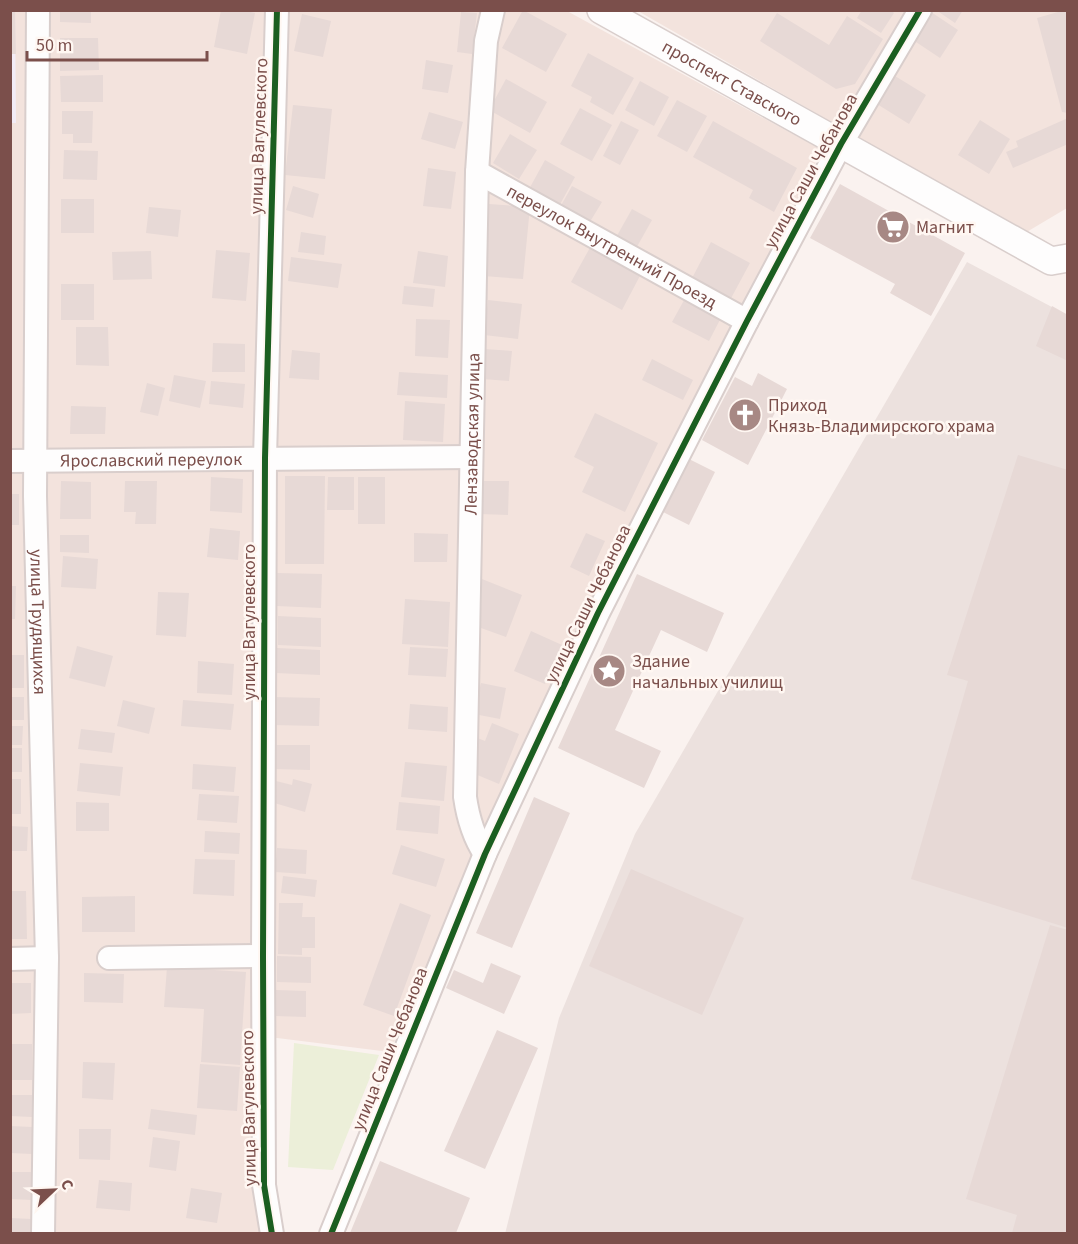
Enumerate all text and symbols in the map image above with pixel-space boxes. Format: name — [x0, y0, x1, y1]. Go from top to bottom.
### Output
scale bar — [27, 24, 207, 62]
text: 50 m — [36, 33, 72, 58]
street label: проспект Ставского — [658, 34, 806, 132]
street label: улица Вагулевского — [244, 57, 274, 215]
street label: улица Саши Чебанова — [758, 89, 864, 253]
street label: переулок Внутренний Проезд — [502, 178, 722, 315]
supermarket icon: Магнит — [875, 209, 911, 245]
place label: Магнит — [916, 215, 974, 240]
street label: Лензаводская улица — [458, 353, 486, 515]
place label: Приход Князь-Владимирского храма — [768, 393, 995, 439]
church icon: Приход Князь-Владимирского храма — [727, 397, 763, 433]
street label: Ярославский переулок — [60, 446, 242, 473]
street label: улица Саши Чебанова — [539, 520, 637, 688]
street label: улица Вагулевского — [237, 544, 262, 700]
street label: улица Трудящихся — [24, 549, 53, 695]
place label: Здание начальных училищ — [632, 649, 783, 695]
place icon: Здание начальных училищ — [591, 653, 627, 689]
street label: улица Саши Чебанова — [346, 964, 434, 1134]
street label: улица Вагулевского — [235, 1030, 263, 1186]
north arrow — [24, 1160, 84, 1220]
text: С — [55, 1176, 79, 1193]

